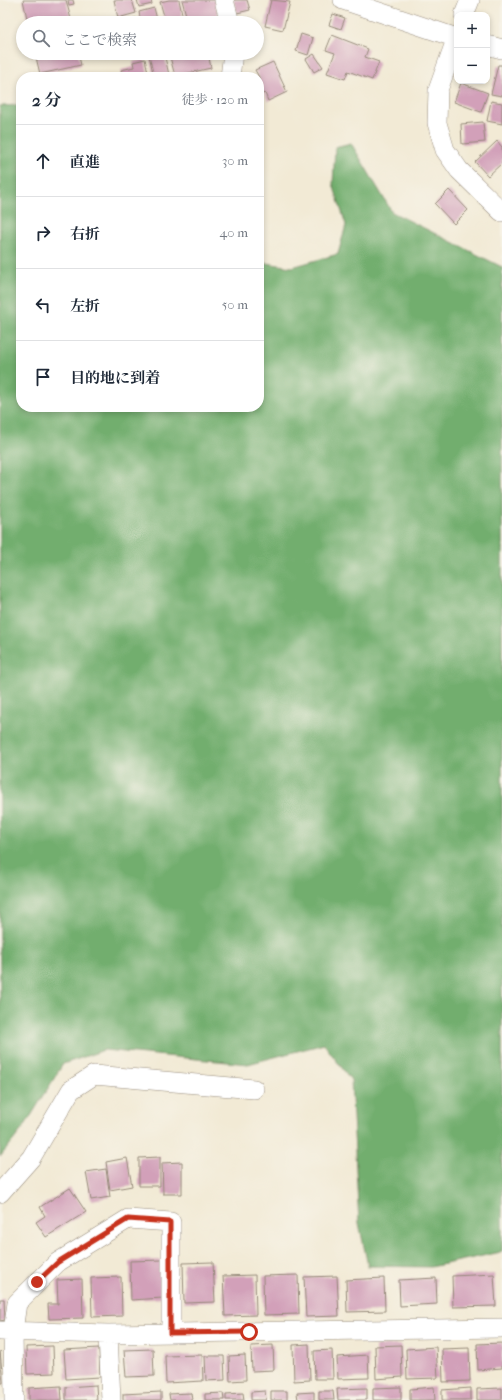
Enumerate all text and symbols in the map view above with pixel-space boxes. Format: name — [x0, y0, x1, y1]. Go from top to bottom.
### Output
map controls — [454, 12, 490, 84]
button: + — [454, 12, 490, 48]
search box — [16, 16, 264, 60]
icon: search — [30, 27, 52, 49]
text: ここで検索 — [62, 31, 137, 49]
button: − — [454, 48, 490, 84]
text: 2 分 — [32, 90, 61, 110]
text: 徒歩 · 120 m — [182, 92, 248, 107]
icon: ahead — [32, 150, 54, 172]
text: 直進 — [70, 153, 100, 171]
text: 30 m — [222, 153, 248, 168]
icon: right — [32, 222, 54, 244]
text: 右折 — [70, 225, 100, 243]
text: 40 m — [220, 225, 248, 240]
icon: left — [32, 294, 54, 316]
text: 左折 — [70, 297, 100, 315]
text: 50 m — [222, 297, 248, 312]
icon: arrive — [32, 366, 54, 388]
text: 目的地に到着 — [70, 369, 160, 387]
route end — [28, 1273, 46, 1291]
route start — [240, 1323, 258, 1341]

